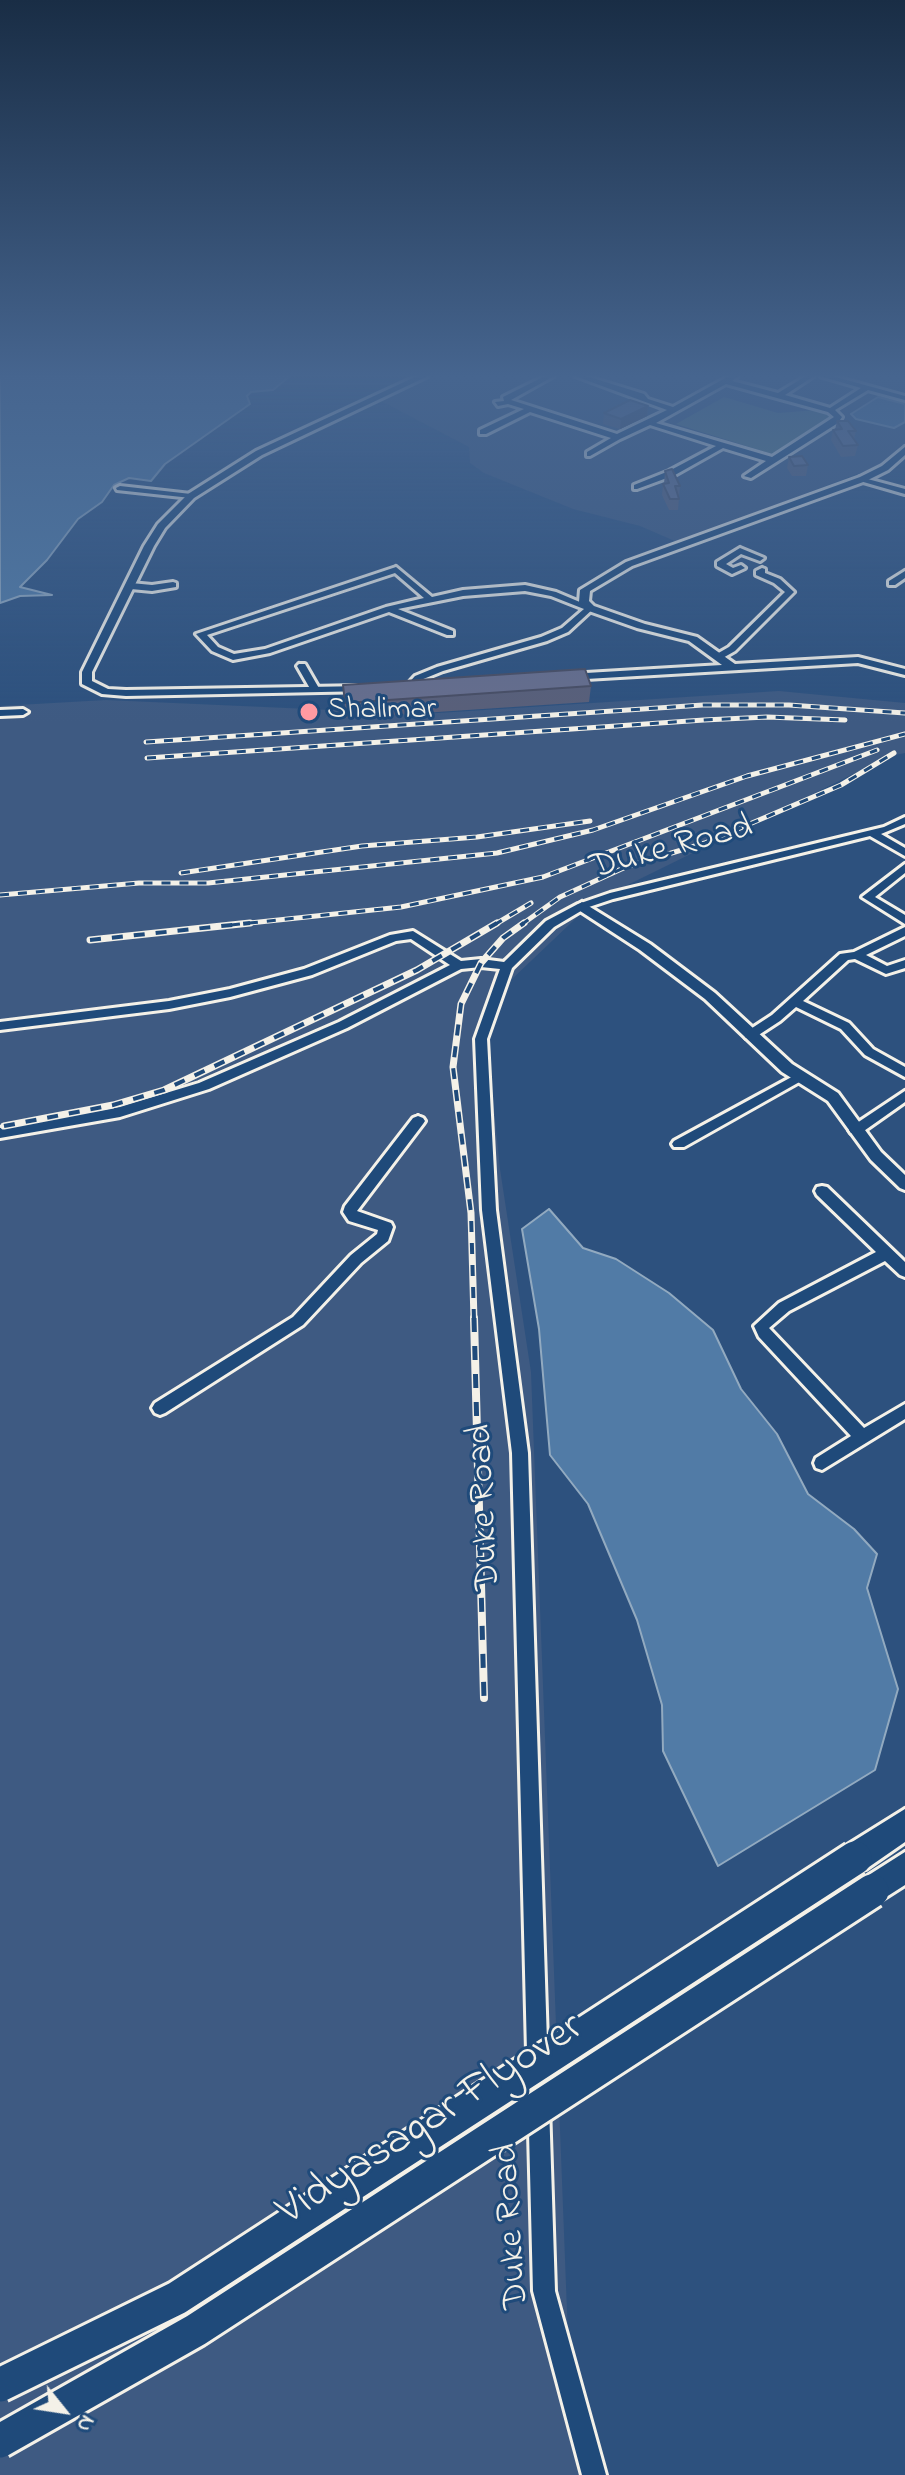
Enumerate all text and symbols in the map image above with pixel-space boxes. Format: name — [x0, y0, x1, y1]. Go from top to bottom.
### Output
place label: Shalimar — [327, 694, 436, 730]
marker: Shalimar — [298, 701, 320, 723]
street label: Duke Road — [586, 808, 758, 892]
street label: Duke Road — [461, 1423, 513, 1591]
street label: Vidyasagar Flyover — [269, 2003, 595, 2241]
street label: Duke Road — [487, 2142, 541, 2310]
north arrow — [24, 2371, 104, 2451]
text: N — [67, 2409, 102, 2437]

